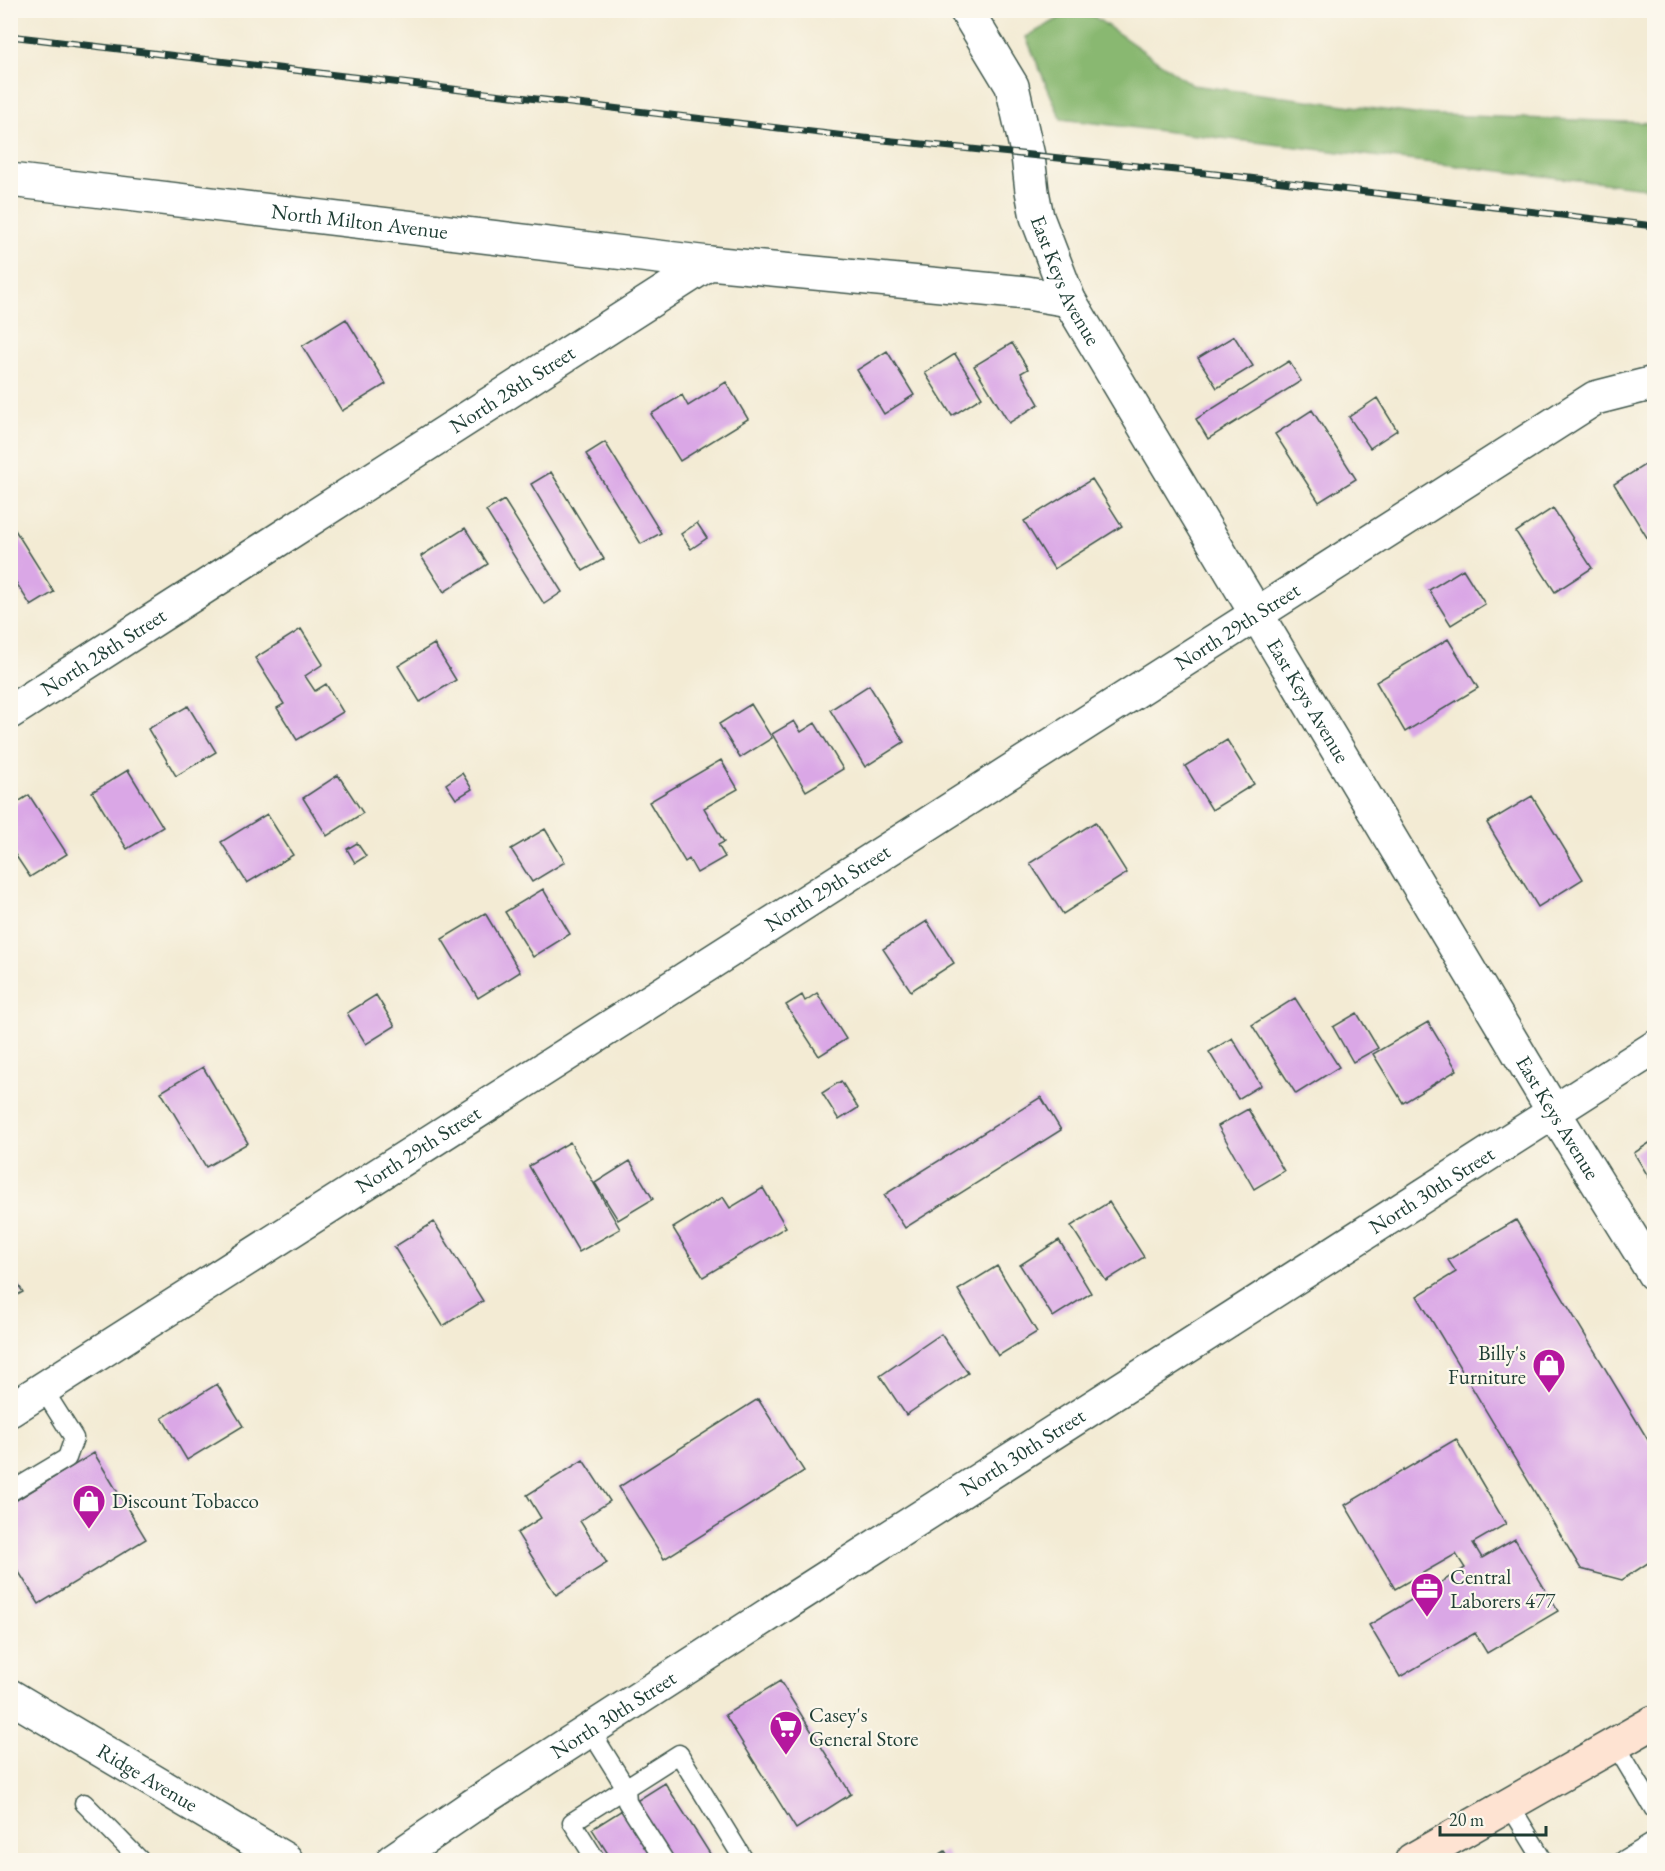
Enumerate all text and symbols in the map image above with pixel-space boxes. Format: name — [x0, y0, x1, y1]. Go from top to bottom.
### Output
street label: North Milton Avenue — [270, 197, 449, 245]
street label: East Keys Avenue — [1025, 211, 1107, 350]
street label: North 28th Street — [444, 339, 580, 439]
street label: North 29th Street — [1169, 576, 1305, 676]
street label: North 28th Street — [35, 601, 171, 702]
street label: East Keys Avenue — [1261, 633, 1356, 768]
street label: North 29th Street — [759, 837, 895, 938]
street label: East Keys Avenue — [1510, 1051, 1606, 1184]
street label: North 29th Street — [350, 1099, 486, 1199]
street label: North 30th Street — [1364, 1139, 1500, 1240]
place label: Billy's Furniture — [1448, 1339, 1526, 1390]
shop icon: Billy's Furniture — [1531, 1347, 1567, 1394]
street label: North 30th Street — [954, 1401, 1090, 1502]
shop icon: Discount Tobacco — [71, 1483, 107, 1530]
place label: Discount Tobacco — [112, 1487, 259, 1514]
place label: Central Laborers 477 — [1450, 1563, 1556, 1614]
office icon: Central Laborers 477 — [1409, 1571, 1445, 1618]
street label: North 30th Street — [545, 1664, 681, 1765]
place label: Casey's General Store — [809, 1701, 918, 1752]
supermarket icon: Casey's General Store — [768, 1709, 804, 1756]
street label: Ridge Avenue — [92, 1737, 203, 1818]
scale bar — [1440, 1799, 1546, 1837]
text: 20 m — [1449, 1808, 1484, 1831]

